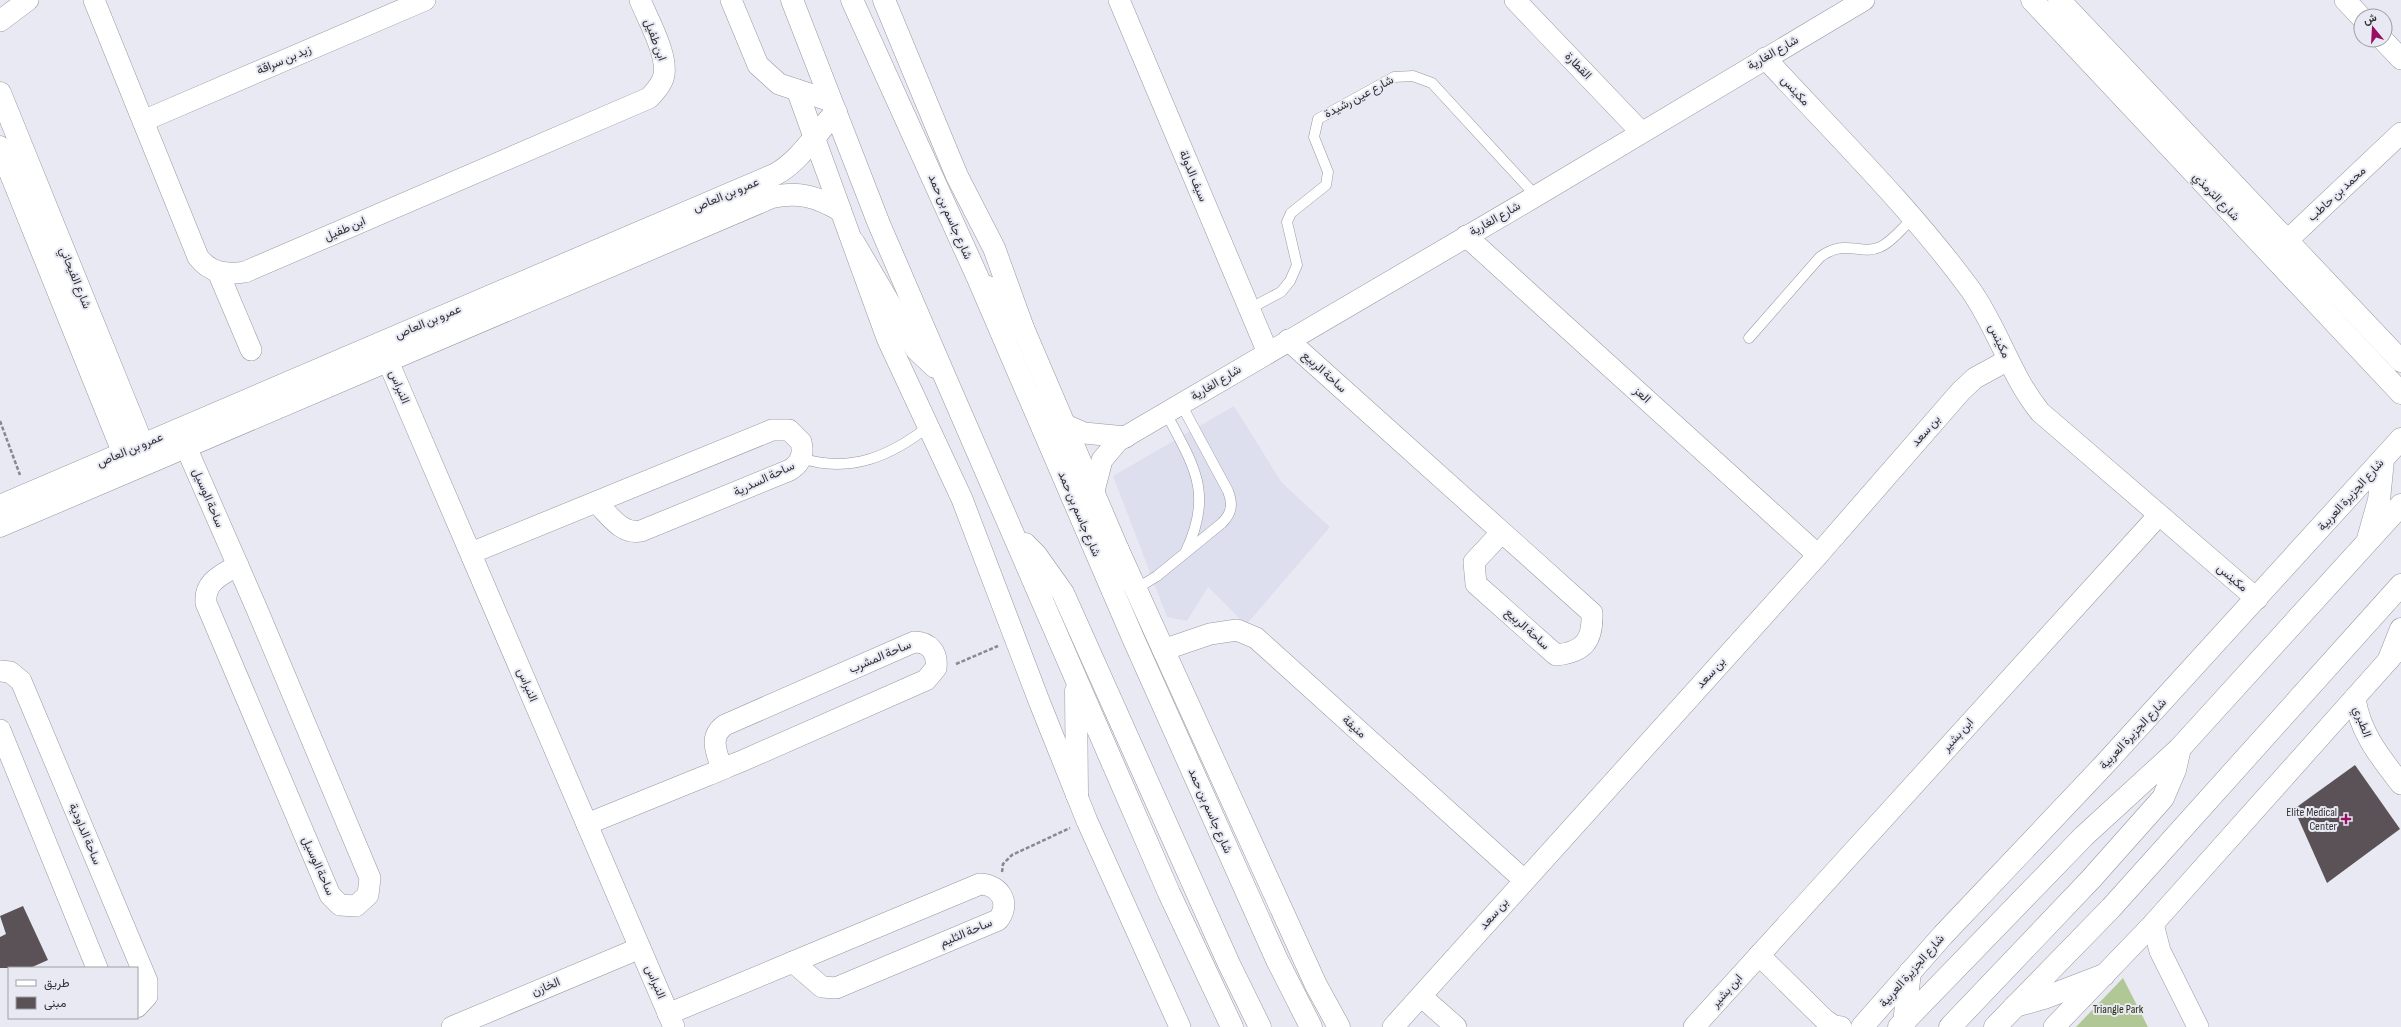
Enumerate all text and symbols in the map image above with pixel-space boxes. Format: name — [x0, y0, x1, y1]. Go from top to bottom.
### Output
north arrow — [2353, 8, 2393, 48]
text: ش — [2362, 11, 2378, 27]
street label: ابن طفيل — [641, 17, 669, 63]
street label: شارع الغارية — [1745, 32, 1802, 74]
street label: زيد بن سراقة — [254, 42, 314, 78]
street label: القطارة — [1561, 49, 1595, 83]
street label: شارع عين رشيدة — [1322, 72, 1397, 122]
street label: مكينس — [1777, 73, 1813, 109]
street label: سيف الدولة — [1175, 148, 1211, 204]
street label: محمد بن حاطب — [2305, 163, 2369, 225]
street label: شارع الترمذي — [2188, 170, 2243, 226]
street label: شارع جاسم بن حمد — [924, 172, 975, 262]
street label: عمرو بن العاص — [691, 174, 761, 216]
street label: شارع الغارية — [1467, 198, 1524, 240]
street label: ابن طفيل — [322, 214, 368, 244]
street label: شارع الفيحاني — [54, 245, 94, 312]
street label: عمرو بن العاص — [393, 301, 463, 343]
street label: مكينس — [1985, 322, 2013, 360]
street label: ساحة الربيع — [1298, 348, 1349, 397]
street label: شارع الغارية — [1188, 362, 1245, 405]
street label: النبراس — [385, 368, 413, 406]
street label: العز — [1630, 383, 1654, 407]
street label: بن سعد — [1908, 412, 1944, 450]
street label: عمرو بن العاص — [95, 429, 165, 471]
street label: شارع الجزيرة العربية — [2315, 456, 2388, 535]
street label: ساحة السدرية — [731, 458, 797, 500]
street label: ساحة الوسيل — [189, 466, 227, 530]
street label: شارع جاسم بن حمد — [1053, 469, 1104, 559]
street label: مكينس — [2213, 561, 2251, 595]
street label: ساحة الربيع — [1501, 605, 1552, 654]
street label: ساحة المشرب — [847, 637, 913, 677]
street label: بن سعد — [1693, 654, 1729, 692]
street label: النبراس — [513, 666, 541, 704]
street label: شارع الجزيرة العربية — [2096, 695, 2171, 773]
street label: الطبري — [2348, 705, 2374, 740]
street label: منيفة — [1339, 712, 1369, 742]
street label: ابن بشير — [1938, 715, 1977, 756]
street label: شارع جاسم بن حمد — [1184, 766, 1235, 856]
street label: ساحة الداودية — [65, 801, 105, 867]
place label: Elite Medical Center — [2286, 805, 2338, 834]
marker: Elite Medical Center — [2340, 813, 2352, 825]
street label: ساحة الوسيل — [298, 834, 338, 898]
street label: بن سعد — [1476, 895, 1512, 933]
street label: ساحة الثليم — [938, 915, 994, 951]
street label: شارع الجزيرة العربية — [1876, 931, 1949, 1011]
street label: النبراس — [641, 963, 669, 1001]
legend — [8, 967, 138, 1019]
street label: ابن بشير — [1707, 971, 1746, 1012]
street label: الخازن — [530, 974, 562, 1000]
text: طريق — [44, 976, 70, 991]
text: مبنى — [44, 996, 66, 1011]
park label: Triangle Park — [2093, 1002, 2144, 1017]

